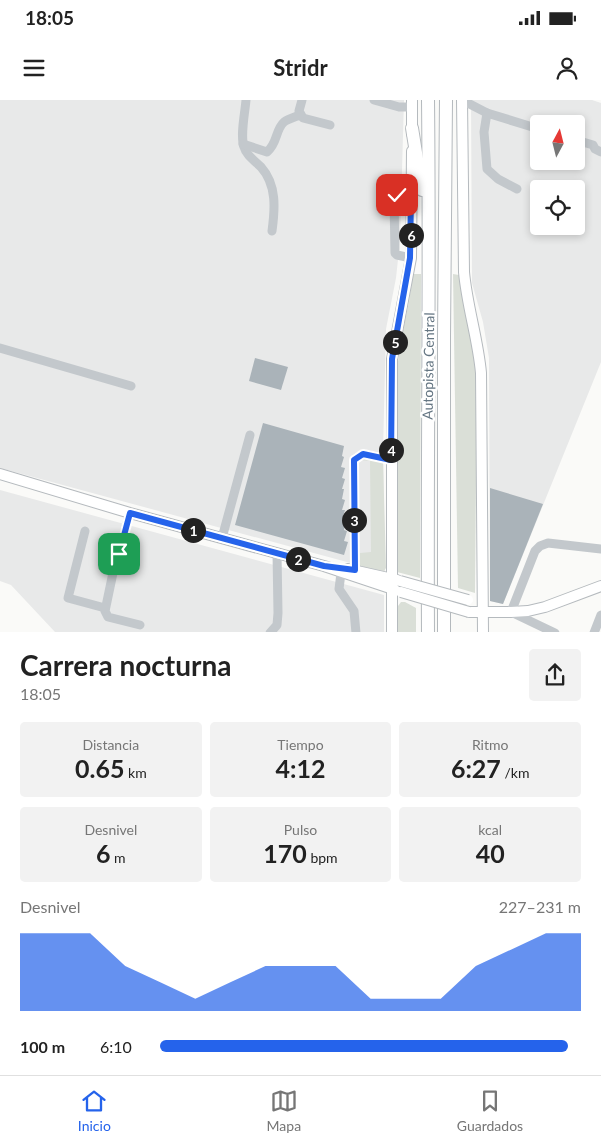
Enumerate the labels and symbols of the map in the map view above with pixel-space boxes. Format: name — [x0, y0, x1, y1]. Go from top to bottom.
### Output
north arrow — [530, 115, 585, 170]
pin — [376, 174, 418, 216]
pin: 6 — [398, 222, 424, 248]
street label: Autopista Central — [419, 312, 437, 420]
pin: 5 — [382, 330, 408, 354]
pin: 4 — [378, 438, 404, 462]
pin: 3 — [342, 508, 366, 532]
pin: 1 — [180, 518, 206, 542]
pin — [98, 533, 140, 575]
pin: 2 — [286, 546, 310, 572]

